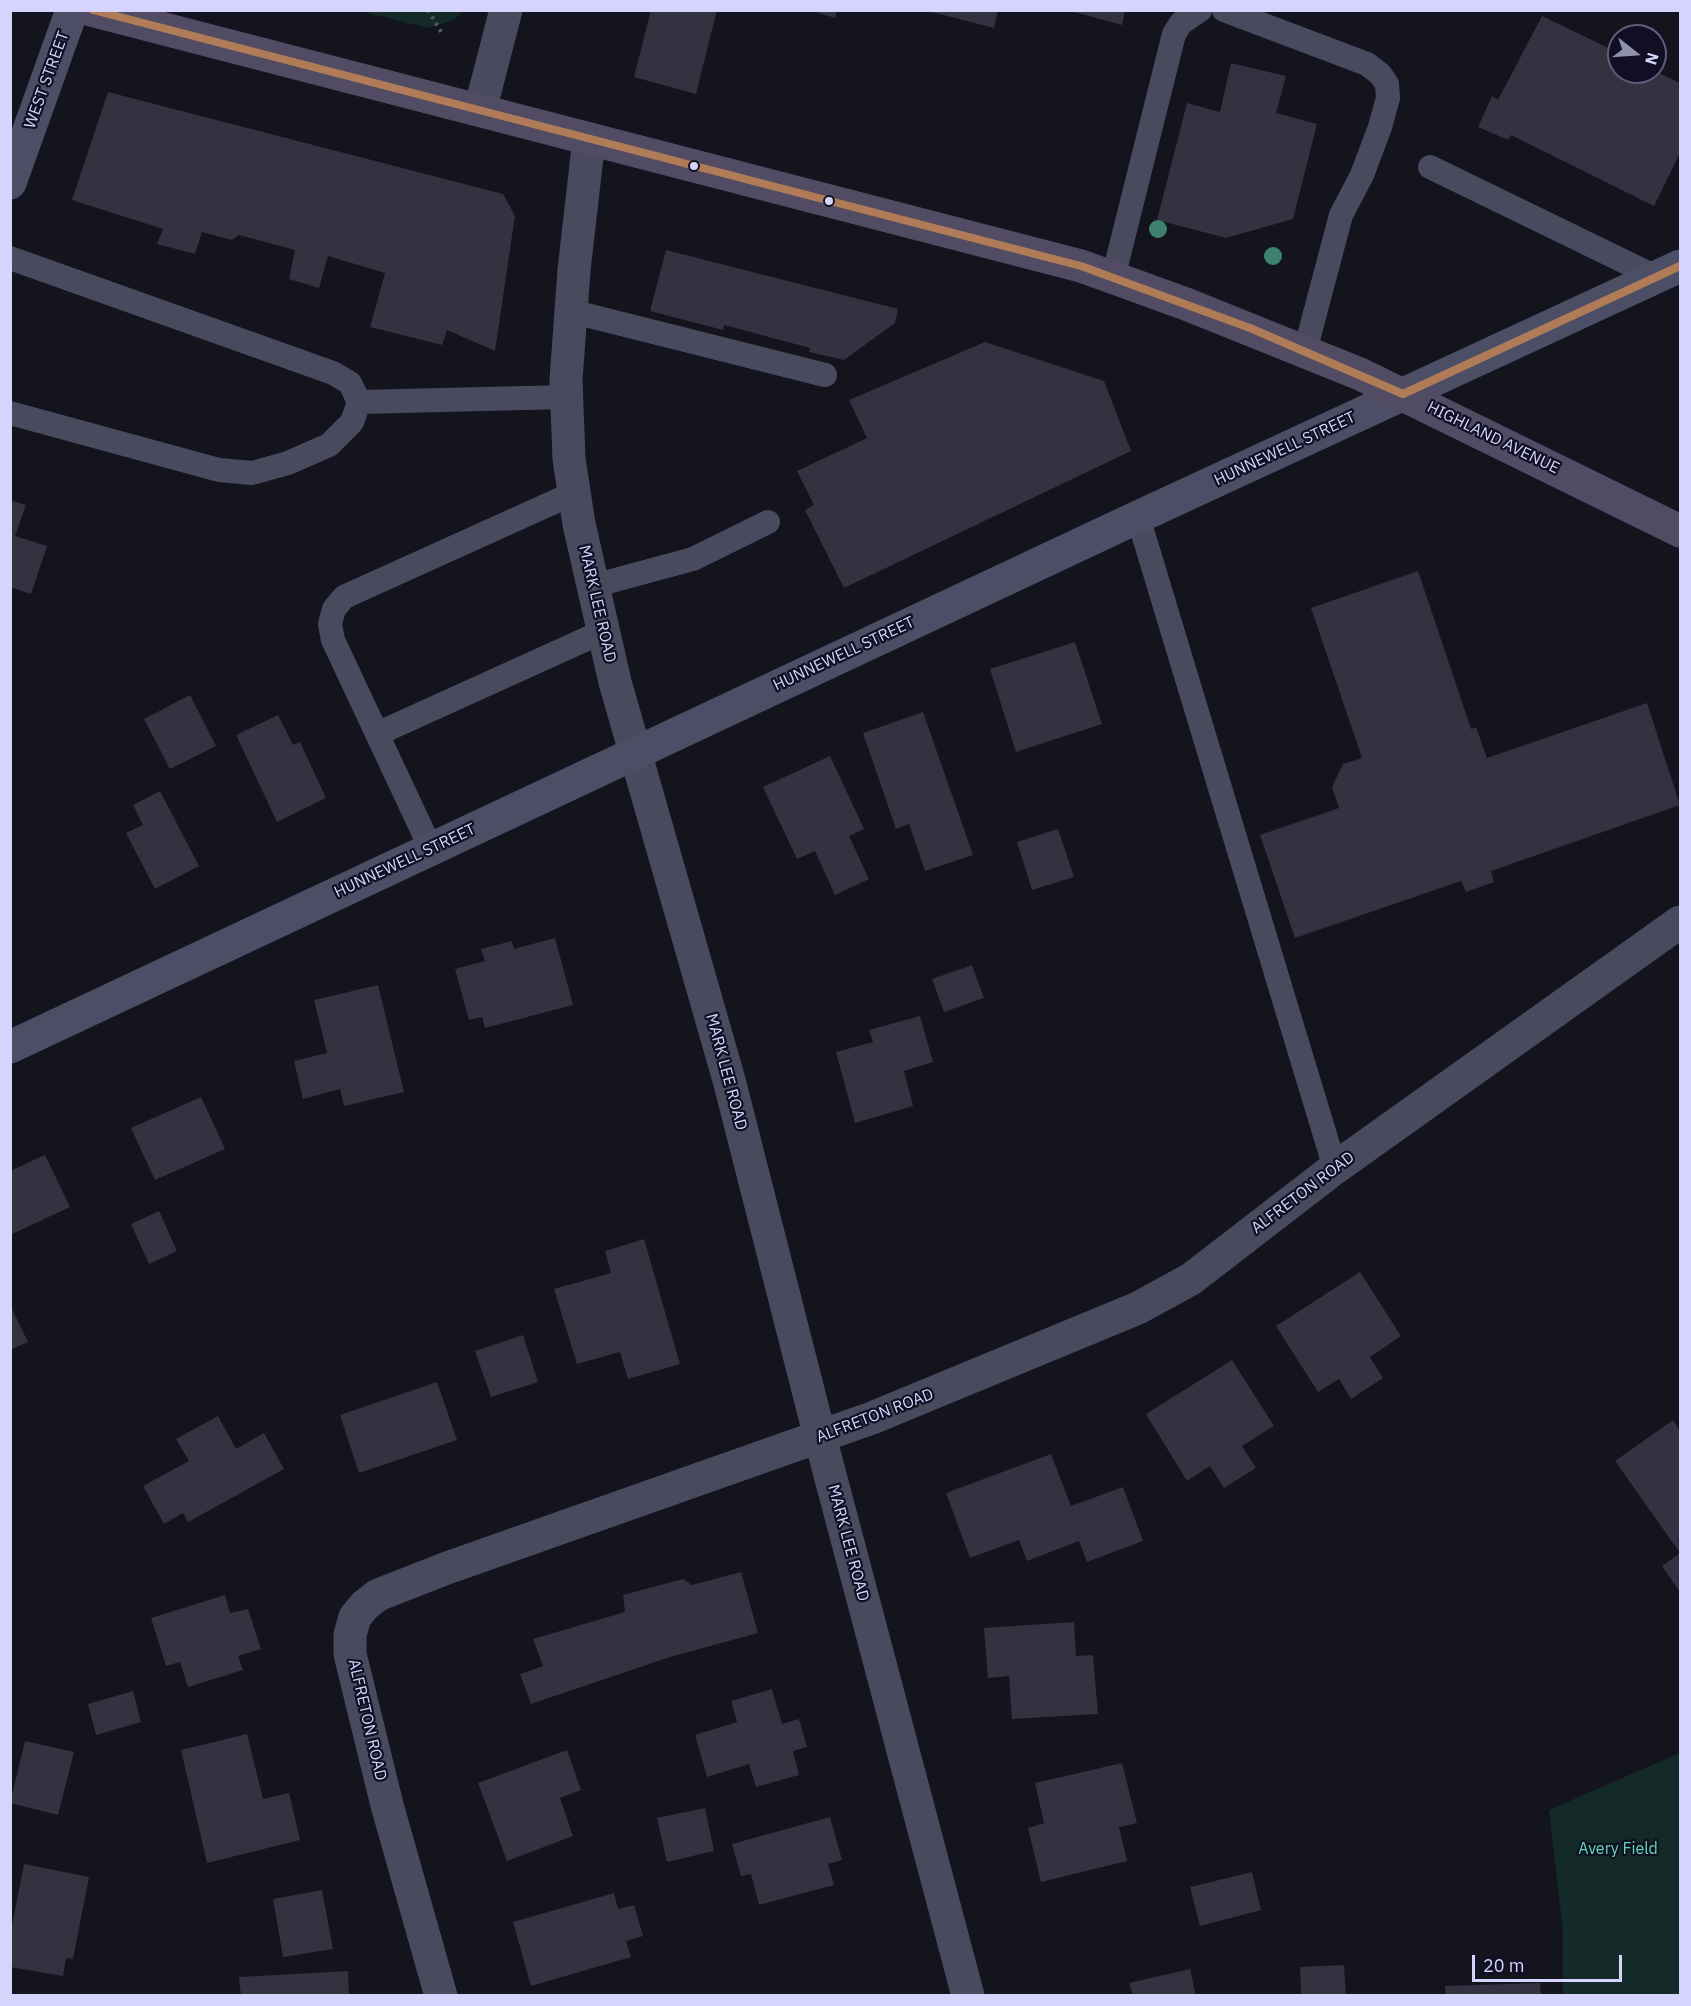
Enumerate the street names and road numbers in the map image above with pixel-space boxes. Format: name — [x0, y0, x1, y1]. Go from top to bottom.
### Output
street label: WEST STREET — [21, 29, 73, 131]
street label: HIGHLAND AVENUE — [1424, 398, 1562, 478]
street label: HUNNEWELL STREET — [1211, 408, 1359, 490]
street label: MARK LEE ROAD — [574, 543, 620, 665]
street label: HUNNEWELL STREET — [770, 613, 918, 695]
street label: HUNNEWELL STREET — [331, 820, 479, 902]
street label: MARK LEE ROAD — [701, 1012, 751, 1132]
street label: ALFRETON ROAD — [1248, 1148, 1358, 1238]
street label: ALFRETON ROAD — [814, 1385, 936, 1447]
street label: MARK LEE ROAD — [823, 1483, 873, 1603]
street label: ALFRETON ROAD — [344, 1657, 390, 1783]

